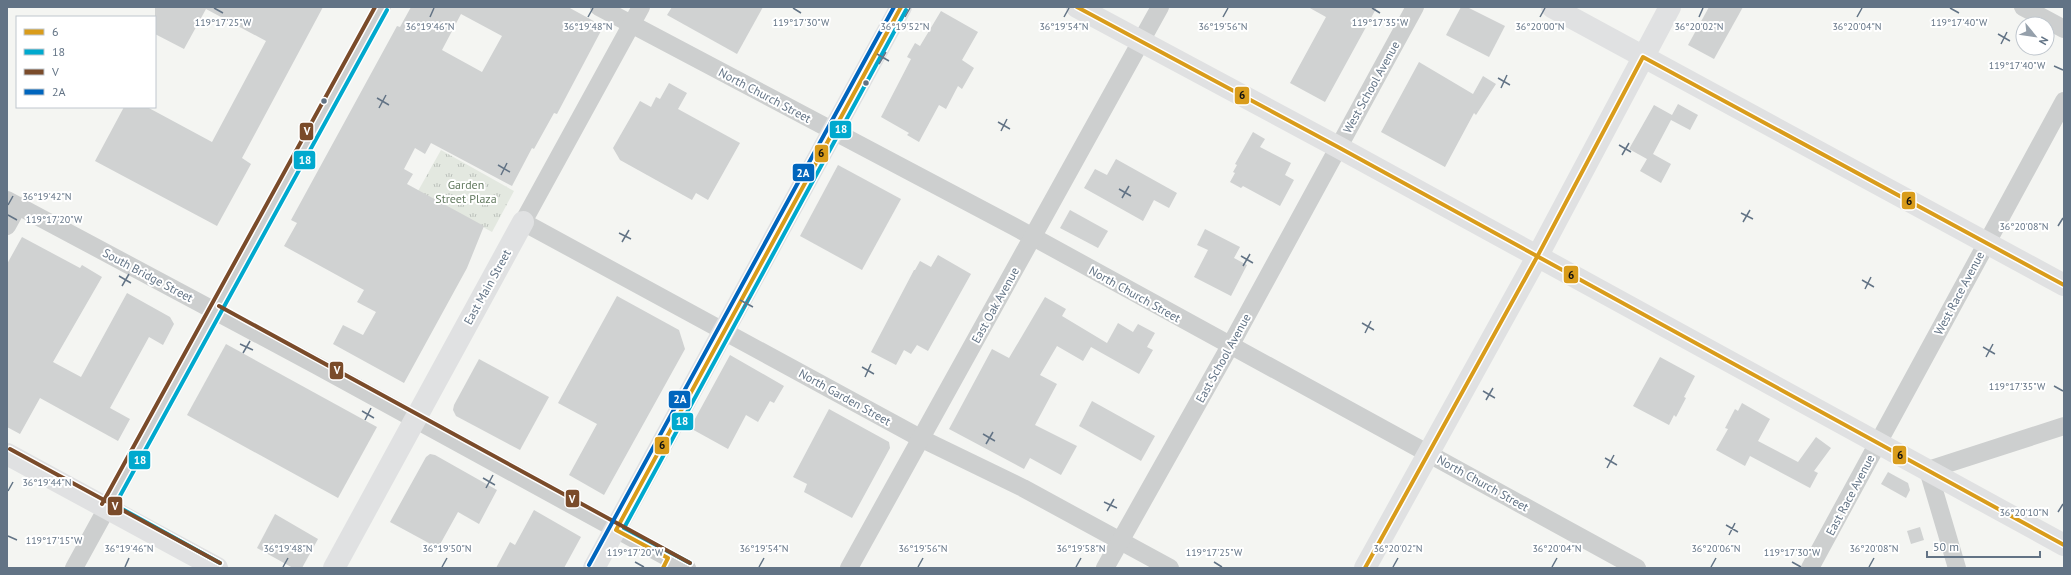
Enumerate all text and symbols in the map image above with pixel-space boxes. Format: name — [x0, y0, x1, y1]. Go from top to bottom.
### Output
legend — [16, 16, 156, 108]
text: 119°17'25"W — [195, 16, 252, 29]
text: 119°17'30"W — [773, 16, 830, 29]
text: 119°17'35"W — [1352, 16, 1409, 29]
text: 119°17'40"W — [1931, 16, 1988, 29]
north arrow — [2015, 16, 2055, 56]
text: 36°19'46"N — [405, 20, 455, 33]
text: 36°19'48"N — [563, 20, 613, 33]
text: 36°19'52"N — [880, 20, 930, 33]
text: 36°19'54"N — [1039, 20, 1089, 33]
text: 36°19'56"N — [1198, 20, 1248, 33]
text: 36°20'00"N — [1515, 20, 1565, 33]
text: 36°20'02"N — [1674, 20, 1724, 33]
text: 36°20'04"N — [1832, 20, 1882, 33]
text: 6 — [52, 24, 59, 39]
text: N — [2036, 34, 2052, 47]
street label: West School Avenue — [1340, 38, 1402, 136]
text: 18 — [52, 44, 65, 59]
text: 119°17'40"W — [1989, 59, 2046, 72]
text: V — [51, 64, 59, 79]
street label: North Church Street — [716, 64, 814, 126]
unlabelled marker — [861, 78, 871, 88]
text: 2A — [52, 84, 66, 99]
line badge: 6 — [1234, 86, 1250, 105]
text: 6 — [1239, 88, 1245, 102]
unlabelled marker — [319, 96, 329, 106]
line badge: 18 — [829, 120, 852, 139]
line badge: V — [299, 122, 314, 141]
text: 18 — [835, 122, 847, 136]
text: V — [303, 124, 311, 138]
line badge: 6 — [814, 144, 829, 163]
text: 6 — [818, 146, 824, 160]
line badge: 18 — [293, 150, 316, 170]
text: 18 — [299, 153, 311, 167]
line badge: 2A — [792, 163, 815, 182]
text: 2A — [797, 166, 810, 180]
park label: Garden Street Plaza — [435, 177, 497, 206]
text: 36°19'42"N — [22, 190, 72, 203]
line badge: 6 — [1901, 191, 1916, 210]
text: 6 — [1906, 194, 1912, 208]
text: 119°17'20"W — [26, 213, 83, 226]
text: 36°20'08"N — [1999, 220, 2049, 233]
street label: South Bridge Street — [100, 245, 196, 305]
street label: East Main Street — [460, 247, 514, 327]
street label: West Race Avenue — [1931, 249, 1987, 337]
street label: North Church Street — [1087, 263, 1183, 325]
street label: East Oak Avenue — [968, 264, 1022, 346]
line badge: 6 — [1563, 265, 1579, 284]
text: 6 — [1568, 268, 1574, 282]
street label: East School Avenue — [1192, 311, 1254, 405]
line badge: V — [329, 361, 344, 380]
text: V — [333, 363, 341, 377]
street label: North Garden Street — [796, 365, 894, 429]
text: 119°17'35"W — [1989, 380, 2046, 393]
line badge: 2A — [668, 390, 691, 409]
text: 2A — [674, 392, 687, 406]
line badge: 18 — [671, 412, 694, 431]
text: 18 — [676, 414, 688, 428]
line badge: 6 — [654, 436, 670, 455]
text: 6 — [659, 438, 665, 452]
line badge: 6 — [1892, 445, 1907, 465]
text: 6 — [1897, 448, 1903, 462]
line badge: 18 — [128, 450, 151, 470]
street label: North Church Street — [1435, 452, 1531, 514]
street label: East Race Avenue — [1822, 452, 1878, 538]
text: 18 — [134, 453, 146, 467]
text: 36°19'44"N — [22, 476, 72, 489]
line badge: V — [565, 489, 580, 508]
text: V — [568, 492, 576, 506]
line badge: V — [107, 496, 123, 516]
text: V — [111, 499, 119, 513]
text: 36°20'10"N — [1999, 506, 2049, 519]
scale bar — [1927, 533, 2040, 559]
text: 119°17'15"W — [26, 534, 83, 547]
text: 50 m — [1933, 539, 1959, 554]
text: 36°19'46"N — [104, 542, 154, 555]
text: 36°19'48"N — [263, 542, 313, 555]
text: 36°19'50"N — [422, 542, 472, 555]
text: 36°19'54"N — [739, 542, 789, 555]
text: 36°19'56"N — [898, 542, 948, 555]
text: 36°19'58"N — [1056, 542, 1106, 555]
text: 36°20'02"N — [1373, 542, 1423, 555]
text: 36°20'04"N — [1532, 542, 1582, 555]
text: 36°20'06"N — [1691, 542, 1741, 555]
text: 36°20'08"N — [1849, 542, 1899, 555]
text: 119°17'20"W — [607, 546, 664, 559]
text: 119°17'25"W — [1186, 546, 1243, 559]
text: 119°17'30"W — [1764, 546, 1821, 559]

